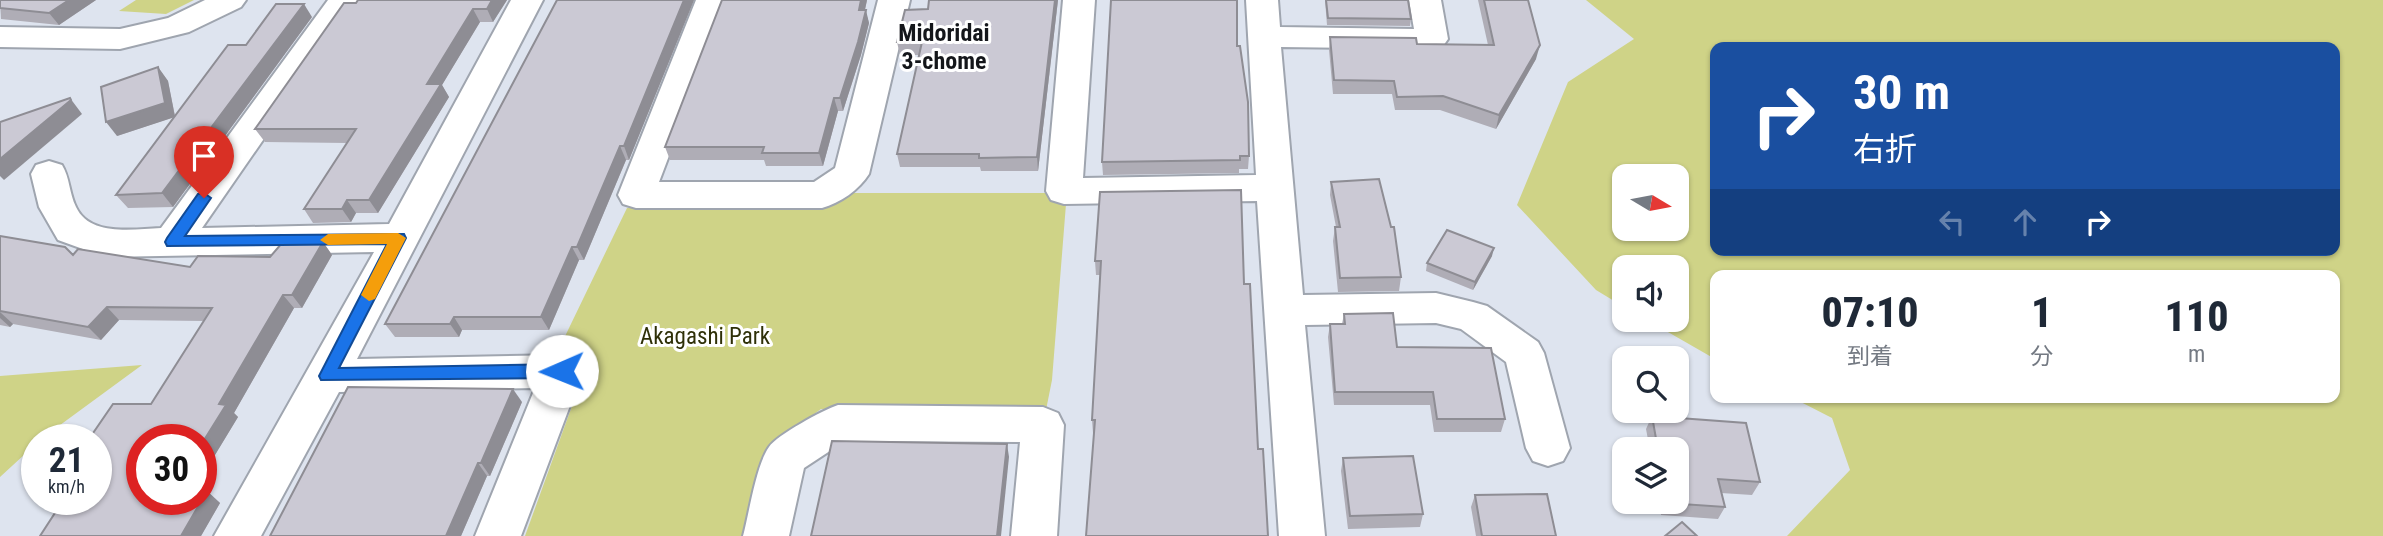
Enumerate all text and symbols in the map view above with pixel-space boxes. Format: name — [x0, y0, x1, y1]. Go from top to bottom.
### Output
district label: Midoridai 3-chome — [898, 19, 990, 75]
text: 30 m — [1853, 64, 1950, 121]
icon: right — [1738, 70, 1829, 161]
pin — [174, 126, 234, 198]
text: 右折 — [1853, 130, 1917, 168]
icon: arrive — [185, 137, 223, 175]
north arrow — [1612, 164, 1689, 242]
map controls — [1612, 164, 1689, 514]
icon: left — [1933, 203, 1971, 241]
icon: ahead — [2006, 203, 2044, 241]
icon: right — [2079, 203, 2117, 241]
button: sound — [1612, 255, 1689, 332]
text: 07:10 — [1821, 288, 1919, 337]
text: 1 — [2031, 288, 2052, 337]
text: 110 — [2165, 292, 2229, 341]
park label: Akagashi Park — [640, 323, 771, 350]
position arrow — [525, 334, 599, 408]
text: m — [2188, 341, 2205, 368]
text: 到着 — [1847, 343, 1893, 370]
text: 分 — [2030, 343, 2053, 370]
button: search — [1612, 346, 1689, 423]
speed limit sign: 30 — [126, 424, 217, 515]
button: layers — [1612, 437, 1689, 514]
text: 21 — [49, 440, 84, 481]
text: km/h — [48, 476, 85, 497]

